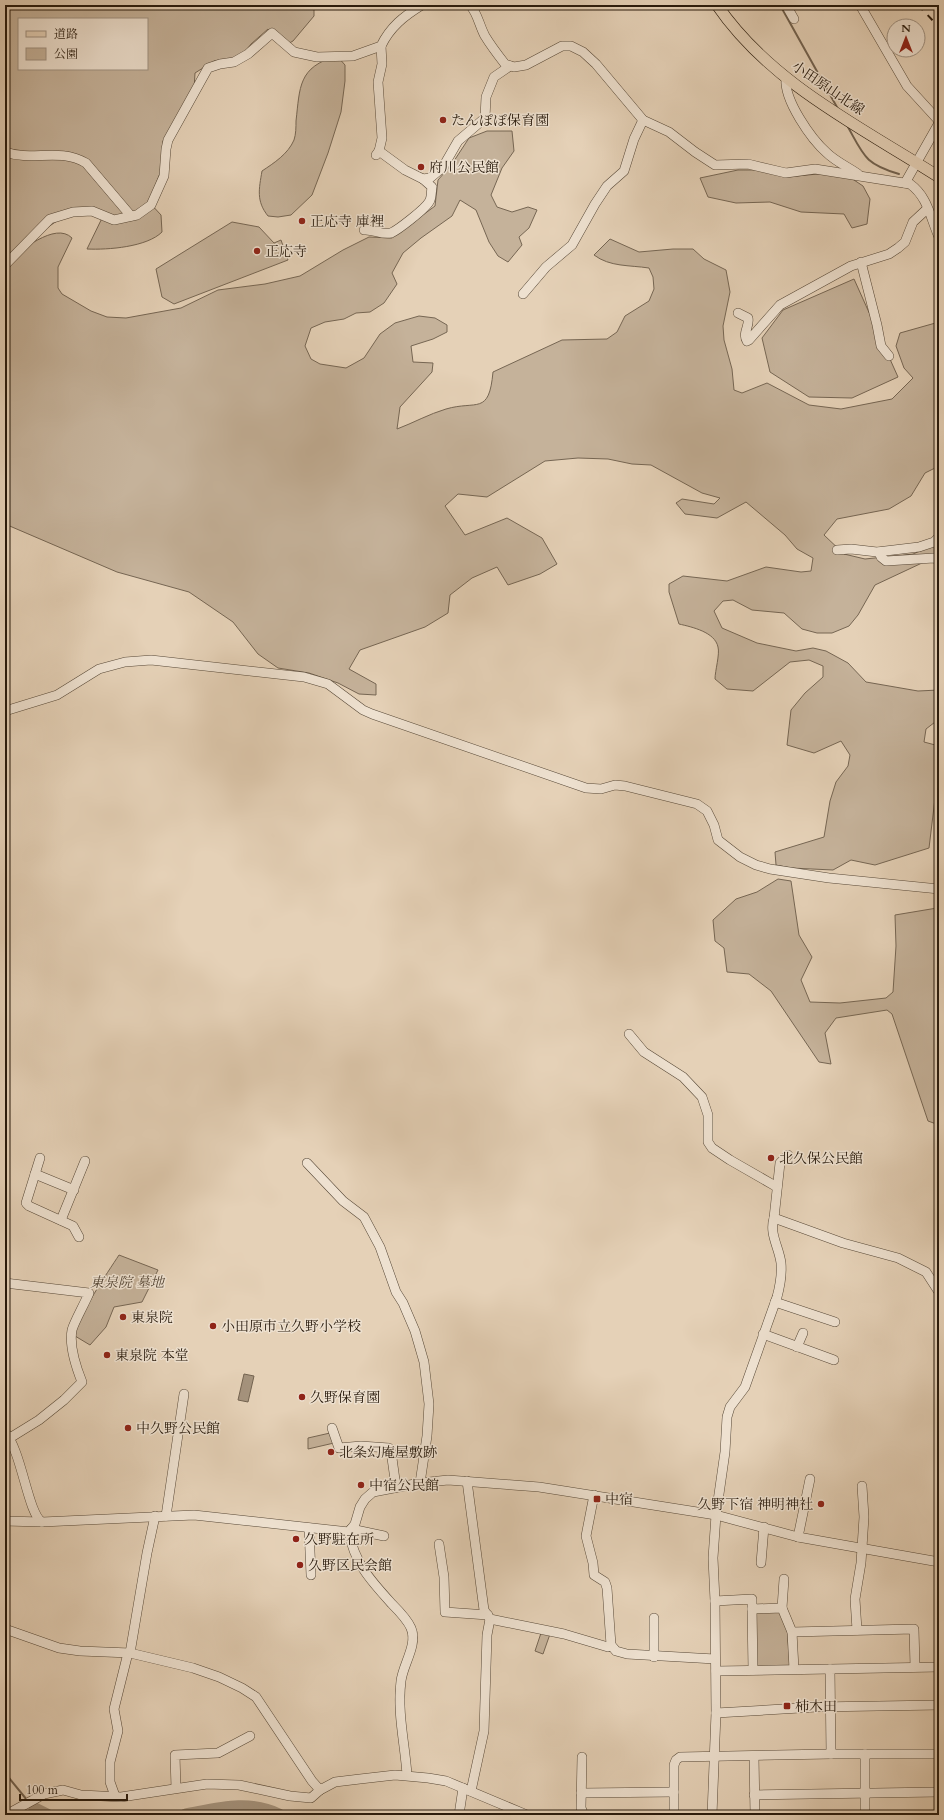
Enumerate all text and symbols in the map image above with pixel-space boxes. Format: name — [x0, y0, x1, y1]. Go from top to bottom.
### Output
legend — [18, 18, 148, 70]
north arrow — [886, 18, 926, 58]
text: N — [901, 21, 911, 36]
text: 道路 — [54, 26, 78, 42]
text: 公園 — [54, 46, 78, 62]
street label: 小田原山北線 — [788, 57, 868, 119]
place label: たんぽぽ保育園 — [451, 111, 549, 130]
marker: たんぽぽ保育園 — [438, 115, 448, 125]
place label: 府川公民館 — [429, 158, 499, 177]
marker: 府川公民館 — [416, 162, 426, 172]
place label: 正応寺 庫裡 — [310, 212, 384, 231]
marker: 正応寺 庫裡 — [297, 216, 307, 226]
place label: 正応寺 — [265, 242, 307, 261]
marker: 正応寺 — [252, 246, 262, 256]
place label: 北久保公民館 — [779, 1149, 863, 1168]
marker: 北久保公民館 — [766, 1153, 776, 1163]
park label: 東泉院 墓地 — [90, 1273, 166, 1292]
place label: 東泉院 — [131, 1308, 173, 1327]
marker: 東泉院 — [118, 1312, 128, 1322]
place label: 小田原市立久野小学校 — [221, 1317, 361, 1336]
marker: 小田原市立久野小学校 — [208, 1321, 218, 1331]
place label: 東泉院 本堂 — [115, 1346, 189, 1365]
marker: 東泉院 本堂 — [102, 1350, 112, 1360]
place label: 久野保育園 — [310, 1388, 380, 1407]
marker: 久野保育園 — [297, 1392, 307, 1402]
place label: 中久野公民館 — [136, 1419, 220, 1438]
marker: 中久野公民館 — [123, 1423, 133, 1433]
place label: 北条幻庵屋敷跡 — [339, 1443, 437, 1462]
marker: 北条幻庵屋敷跡 — [326, 1447, 336, 1457]
place label: 中宿公民館 — [369, 1476, 439, 1495]
marker: 中宿公民館 — [356, 1480, 366, 1490]
place label: 中宿 — [605, 1490, 633, 1509]
marker: 中宿 — [592, 1494, 602, 1504]
place label: 久野下宿 神明神社 — [697, 1495, 813, 1514]
marker: 久野下宿 神明神社 — [816, 1499, 826, 1509]
place label: 久野駐在所 — [304, 1530, 374, 1549]
marker: 久野駐在所 — [291, 1534, 301, 1544]
place label: 久野区民会館 — [308, 1556, 392, 1575]
marker: 久野区民会館 — [295, 1560, 305, 1570]
place label: 柿木田 — [795, 1697, 837, 1716]
marker: 柿木田 — [782, 1701, 792, 1711]
scale bar — [20, 1776, 127, 1802]
text: 100 m — [26, 1782, 59, 1798]

